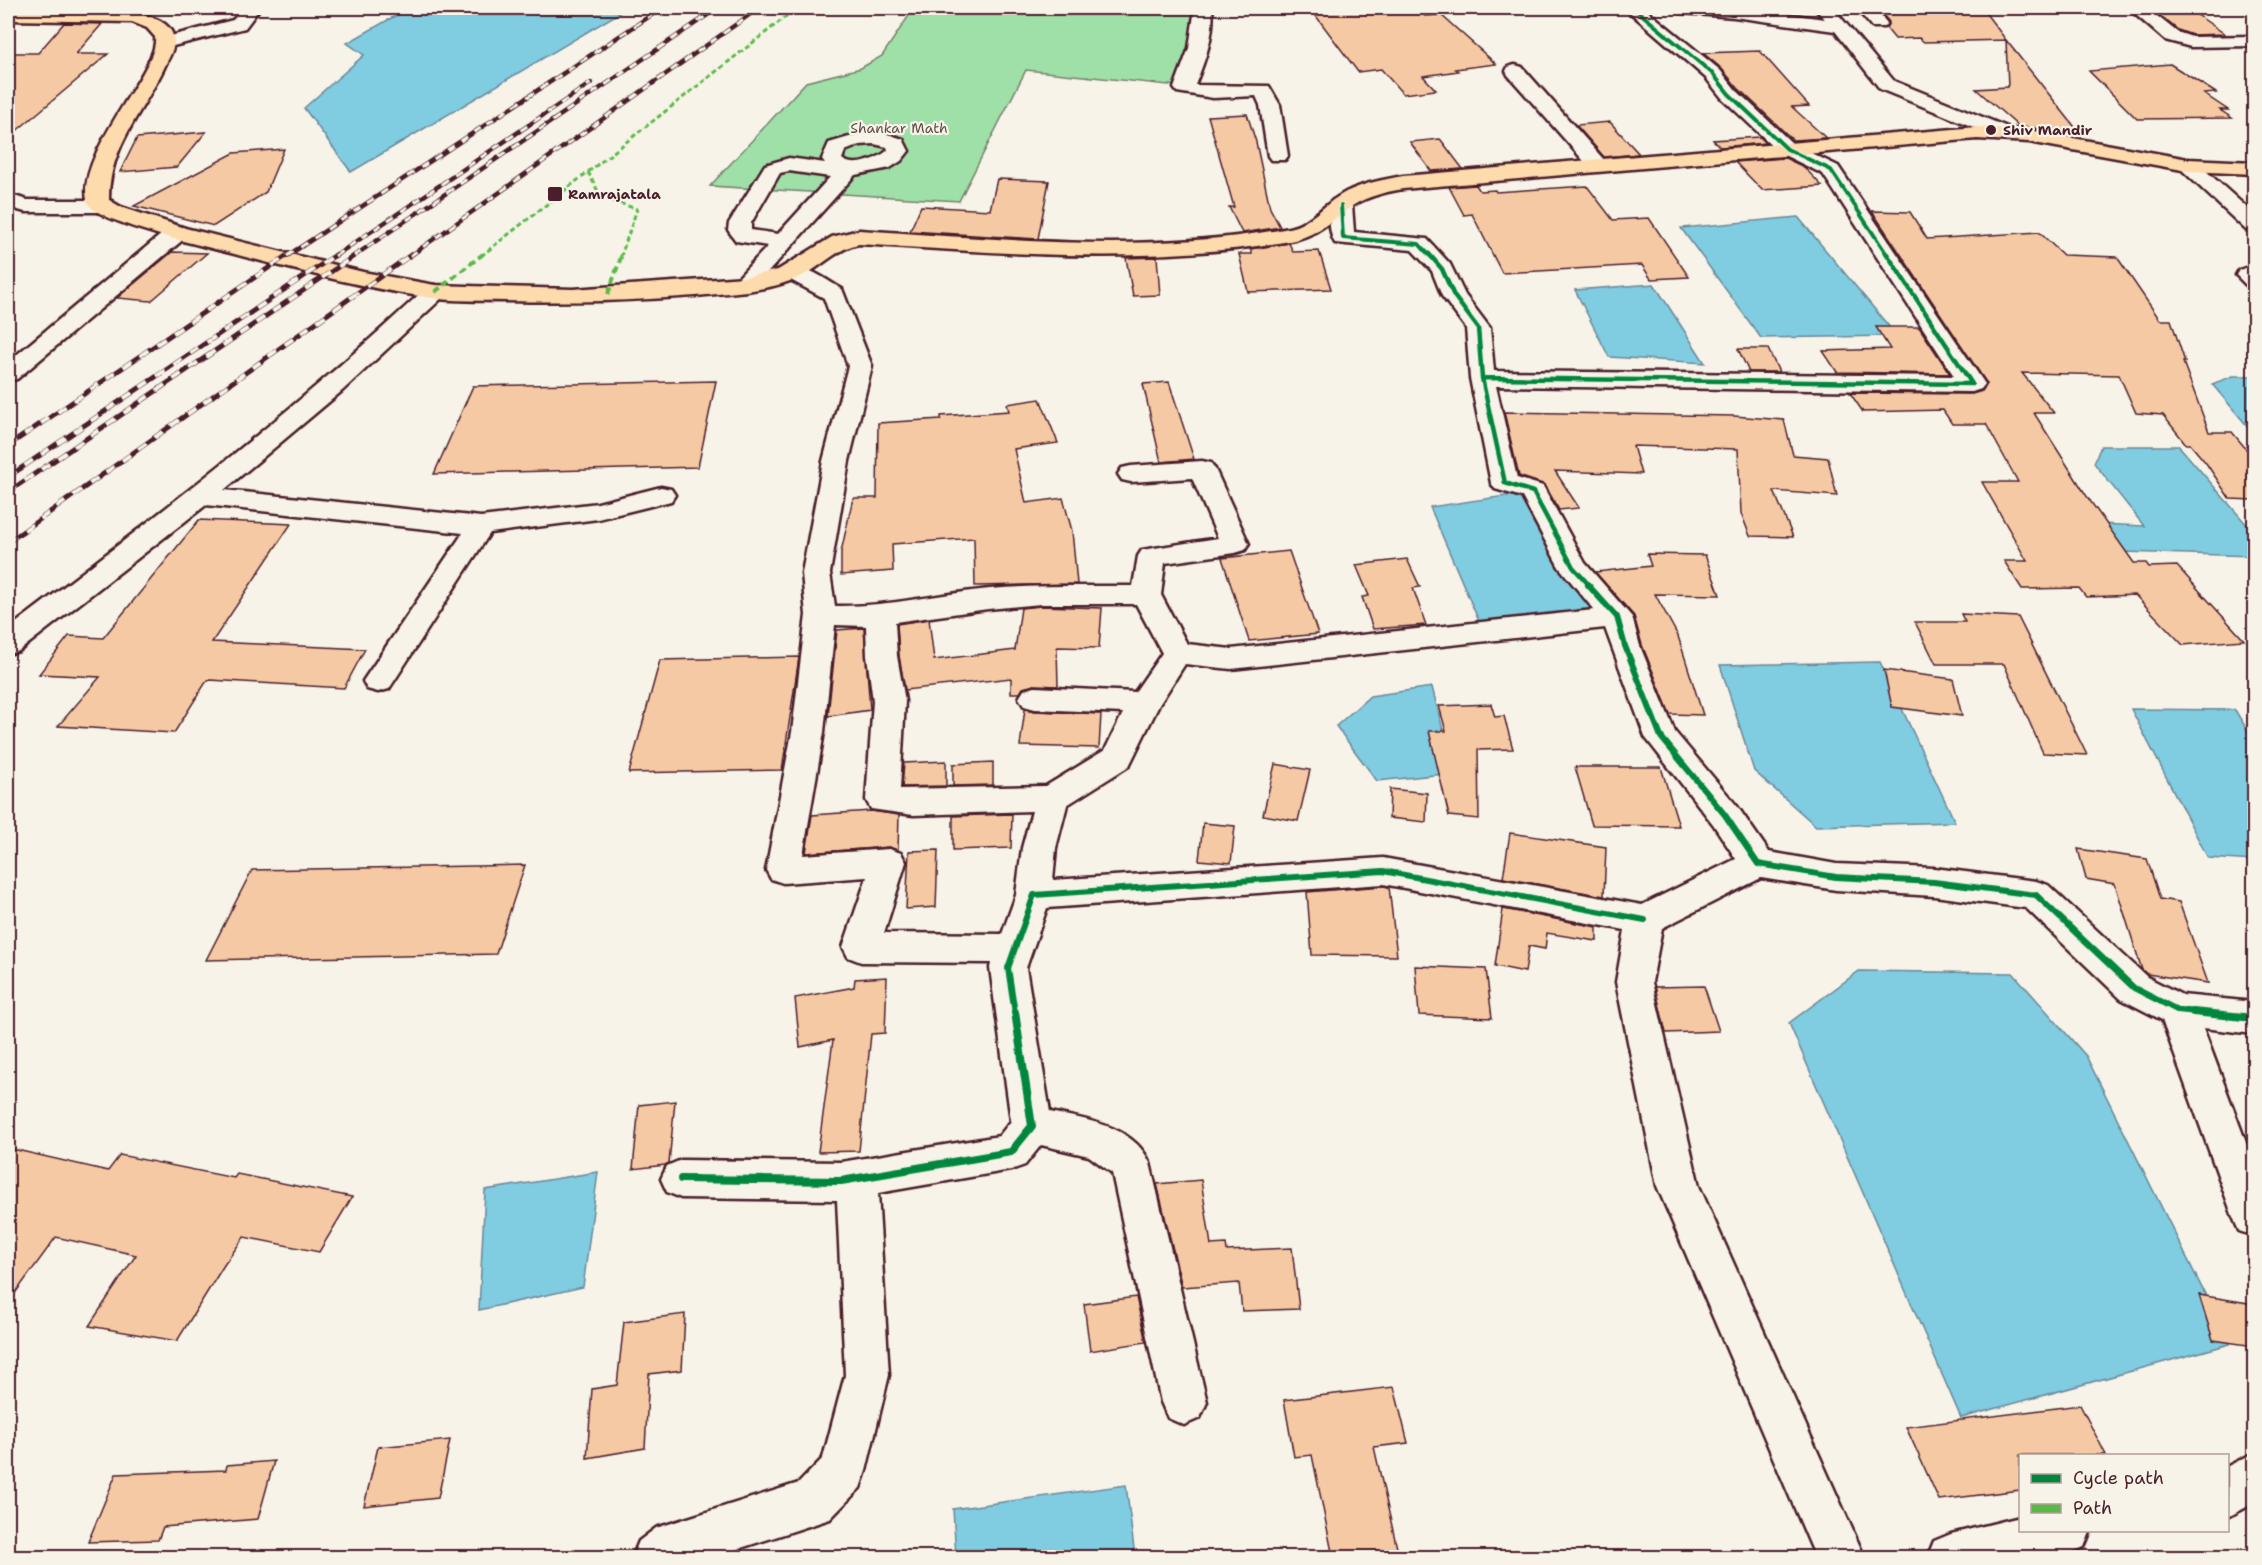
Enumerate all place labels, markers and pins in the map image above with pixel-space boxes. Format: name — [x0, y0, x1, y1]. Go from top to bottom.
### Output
place label: Shiv Mandir — [2003, 121, 2093, 139]
marker: Shiv Mandir — [1984, 123, 1998, 137]
marker: Ramrajatala — [546, 185, 564, 203]
place label: Ramrajatala — [568, 185, 661, 203]

